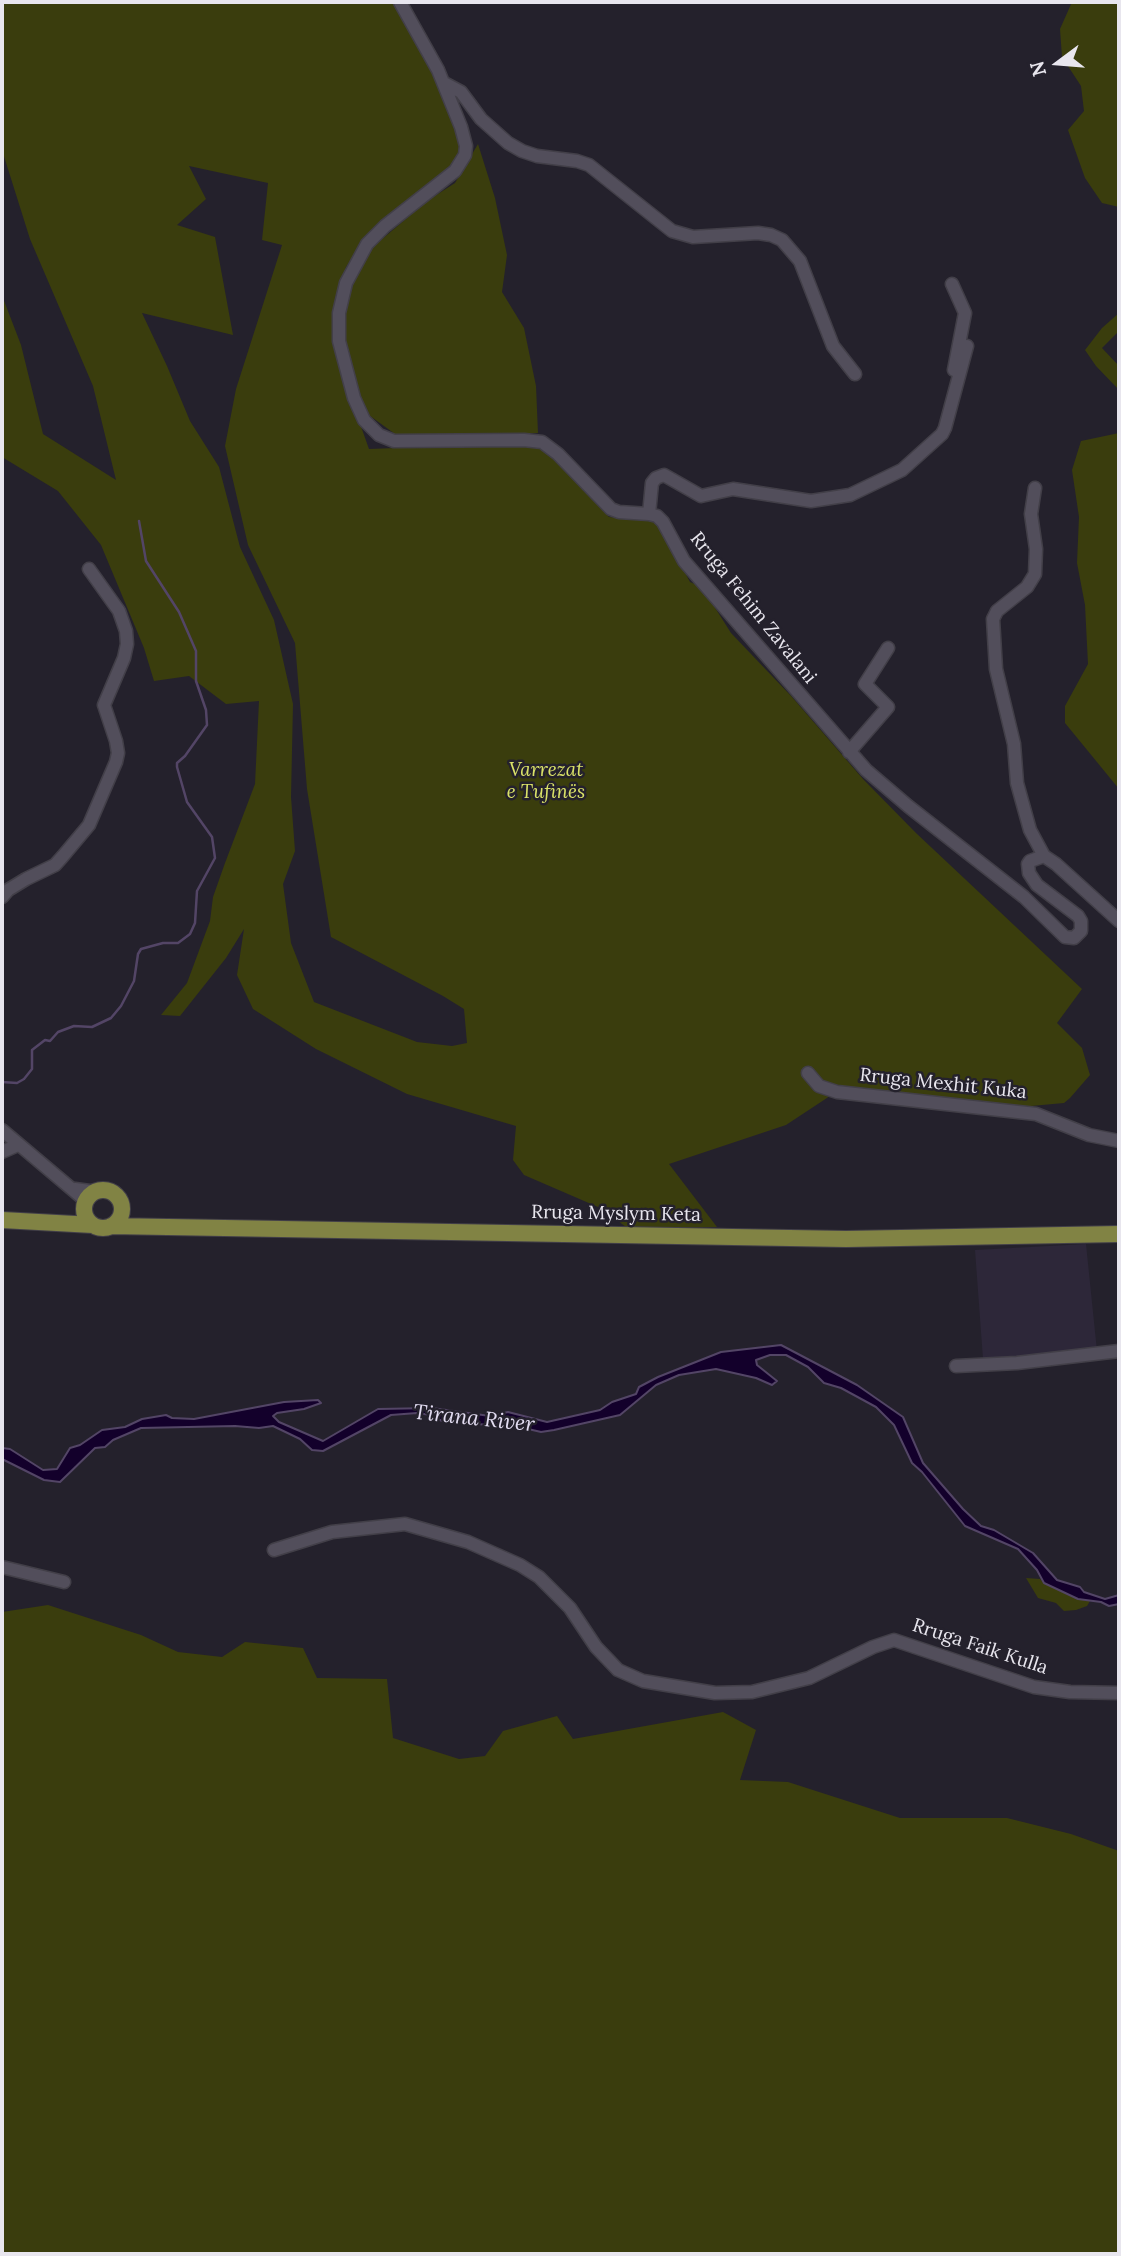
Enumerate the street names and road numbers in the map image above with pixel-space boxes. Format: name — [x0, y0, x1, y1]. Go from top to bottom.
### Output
street label: Rruga Fehim Zavalani — [685, 528, 821, 688]
street label: Rruga Mexhit Kuka — [858, 1064, 1028, 1104]
street label: Rruga Myslym Keta — [531, 1201, 701, 1227]
street label: Rruga Faik Kulla — [909, 1614, 1051, 1680]

